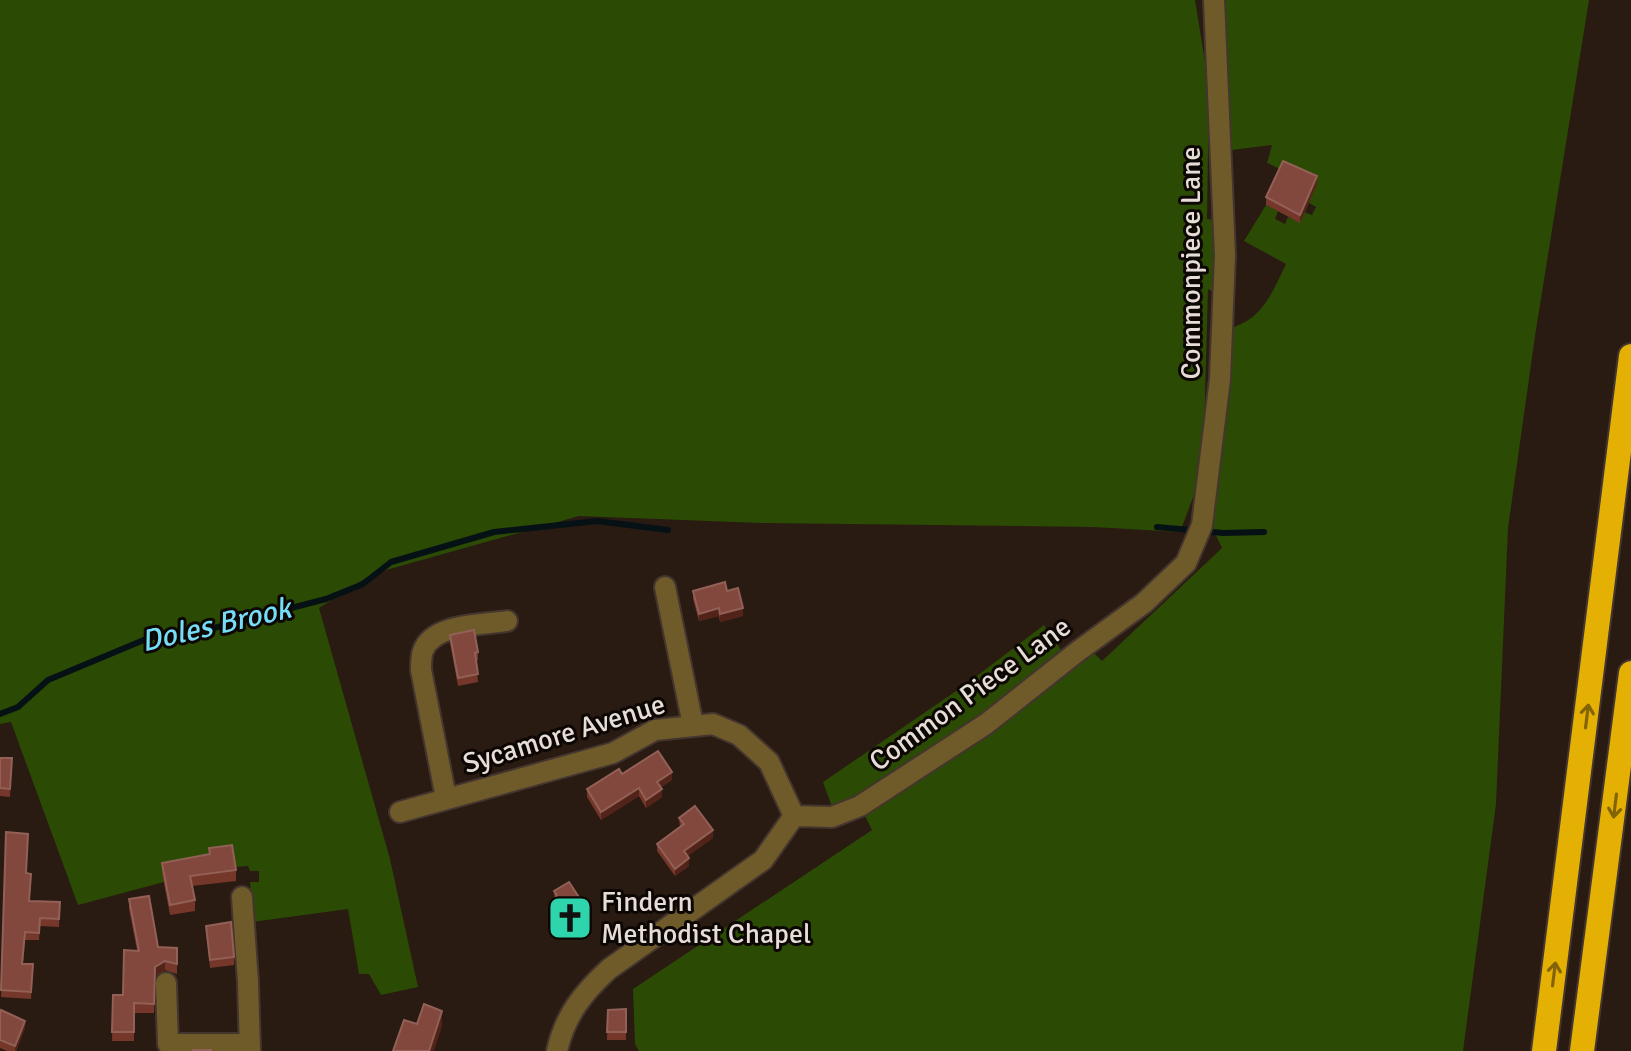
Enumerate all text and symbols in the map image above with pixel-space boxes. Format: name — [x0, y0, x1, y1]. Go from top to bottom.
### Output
street label: Commonpiece Lane — [1174, 146, 1208, 380]
water label: Doles Brook — [137, 589, 297, 660]
street label: Common Piece Lane — [863, 610, 1077, 778]
street label: Sycamore Avenue — [459, 687, 669, 781]
one-way arrow — [1580, 704, 1595, 729]
one-way arrow — [1607, 793, 1622, 818]
place label: Findern Methodist Chapel — [601, 885, 811, 951]
church icon: Findern Methodist Chapel — [546, 894, 594, 942]
one-way arrow — [1547, 961, 1562, 988]

